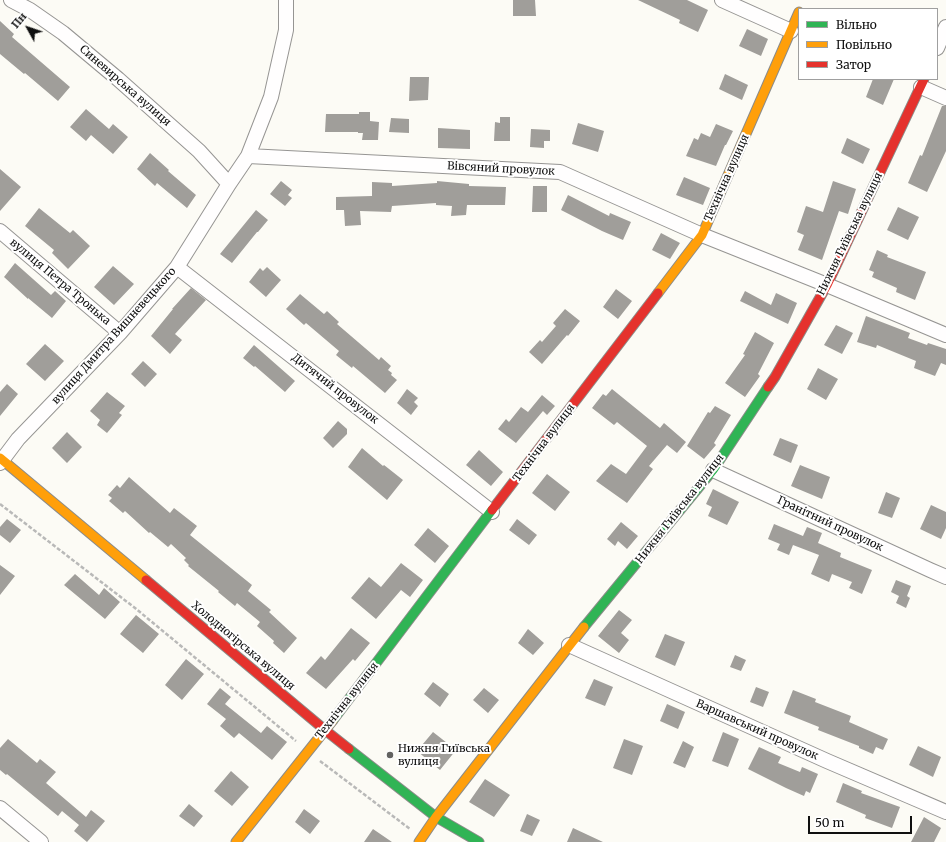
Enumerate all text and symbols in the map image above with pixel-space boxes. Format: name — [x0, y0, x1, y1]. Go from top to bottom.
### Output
north arrow — [8, 8, 48, 48]
legend — [798, 8, 938, 80]
text: Пн — [8, 9, 29, 31]
text: Вільно — [836, 17, 877, 32]
text: Повільно — [836, 37, 892, 52]
street label: Синевирська вулиця — [77, 43, 173, 129]
text: Затор — [836, 57, 871, 72]
street label: Технічна вулиця — [702, 132, 752, 224]
street label: Вівсяний провулок — [447, 160, 555, 178]
street label: Нижня Гиївська вулиця — [814, 170, 886, 298]
street label: вулиця Петра Тронька — [7, 236, 113, 328]
street label: вулиця Дмитра Вишневецького — [49, 265, 179, 407]
street label: Дитячий провулок — [289, 351, 381, 427]
street label: Технічна вулиця — [510, 401, 578, 485]
street label: Нижня Гиївська вулиця — [633, 452, 727, 566]
street label: Гранітний провулок — [775, 494, 885, 554]
street label: Холодногірська вулиця — [189, 599, 297, 693]
street label: Технічна вулиця — [313, 660, 381, 742]
street label: Варшавський провулок — [694, 697, 820, 763]
place label: Нижня Гиївська вулиця — [398, 742, 490, 768]
marker: Нижня Гиївська вулиця — [385, 750, 395, 760]
scale bar — [810, 808, 914, 834]
text: 50 m — [815, 815, 844, 830]

